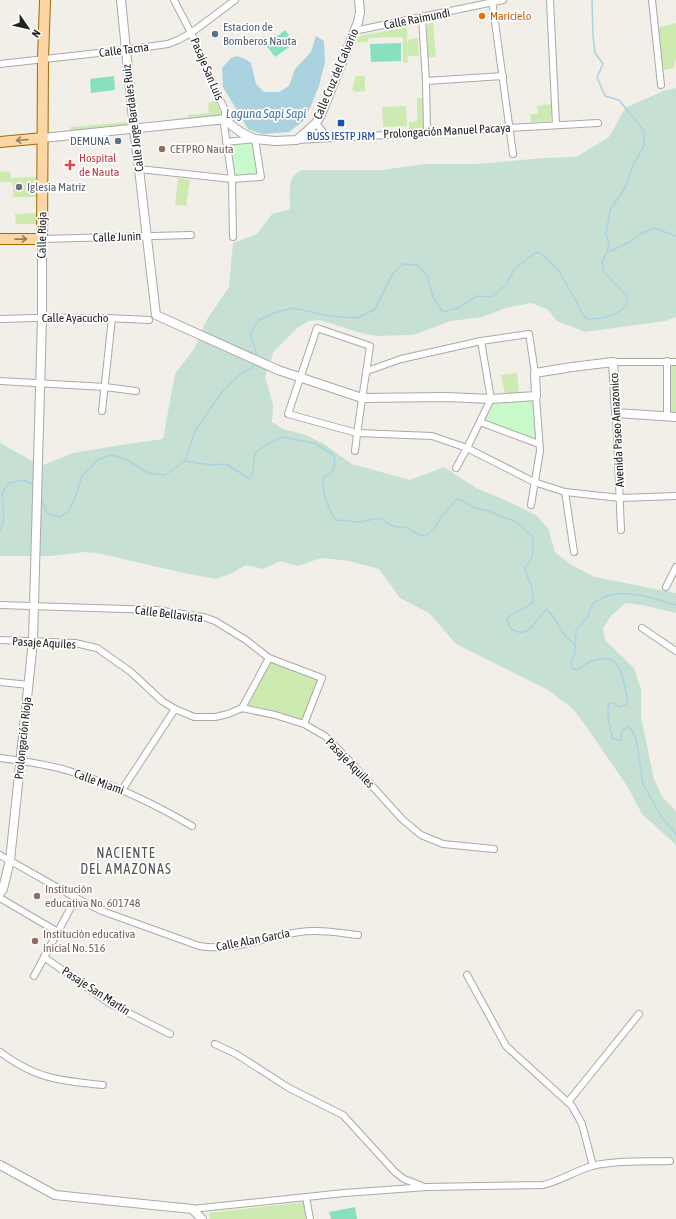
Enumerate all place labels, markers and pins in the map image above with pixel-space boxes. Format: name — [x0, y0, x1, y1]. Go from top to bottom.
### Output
place label: Maricielo — [490, 9, 532, 23]
marker: Maricielo — [477, 11, 487, 21]
place label: Estacion de Bomberos Nauta — [223, 20, 297, 48]
marker: Estacion de Bomberos Nauta — [210, 29, 220, 39]
marker: BUSS IESTP JRM — [336, 118, 346, 128]
place label: BUSS IESTP JRM — [307, 129, 375, 143]
place label: DEMUNA — [70, 134, 110, 148]
marker: DEMUNA — [113, 136, 123, 146]
place label: CETPRO Nauta — [170, 142, 234, 156]
marker: CETPRO Nauta — [157, 144, 167, 154]
place label: Hospital de Nauta — [79, 151, 119, 179]
marker: Hospital de Nauta — [64, 159, 76, 171]
place label: Iglesia Matriz — [27, 180, 86, 194]
marker: Iglesia Matriz — [14, 182, 24, 192]
place label: Institución educativa No. 601748 — [45, 882, 141, 910]
marker: Institución educativa No. 601748 — [32, 891, 42, 901]
place label: Institución educativa inicial No. 516 — [43, 927, 135, 955]
marker: Institución educativa inicial No. 516 — [30, 936, 40, 946]

